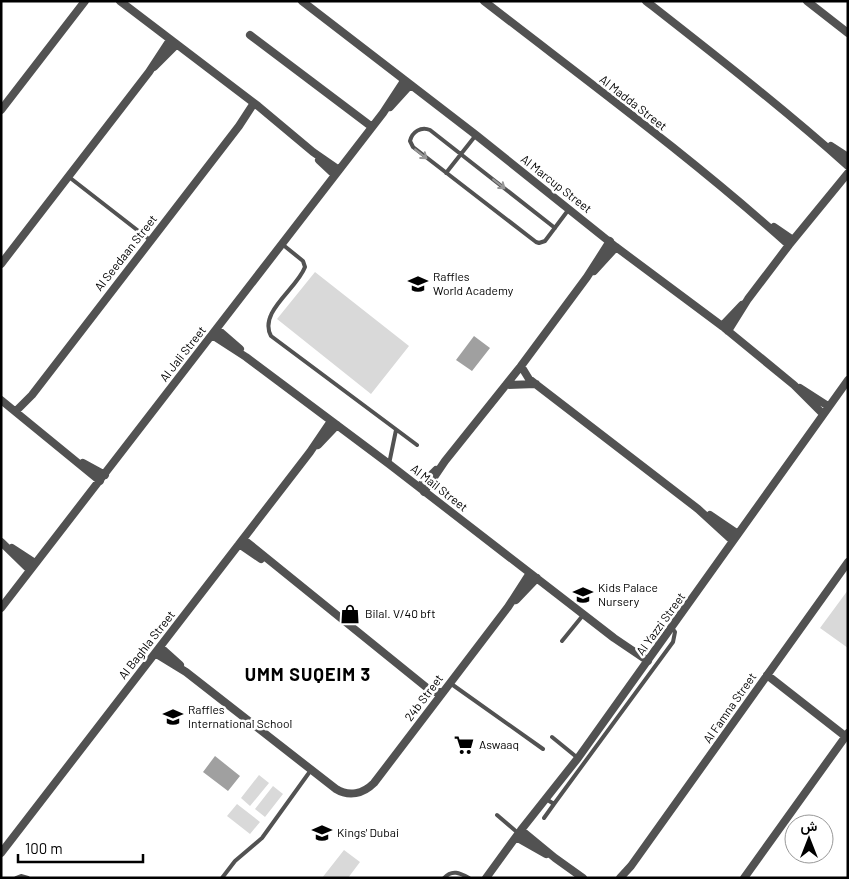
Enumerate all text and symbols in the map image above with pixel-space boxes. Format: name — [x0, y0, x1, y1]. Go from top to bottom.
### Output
street label: Al Madda Street — [597, 72, 670, 133]
one-way arrow — [414, 148, 427, 159]
street label: Al Marcup Street — [518, 151, 595, 215]
one-way arrow — [492, 179, 505, 190]
street label: Al Seedaan Street — [91, 212, 159, 293]
place label: Raffles World Academy — [433, 269, 514, 297]
school or university icon: Raffles World Academy — [407, 273, 429, 295]
street label: Al Jali Street — [156, 323, 208, 384]
street label: Al Mail Street — [408, 461, 471, 514]
place label: Kids Palace Nursery — [598, 580, 658, 608]
school or university icon: Kids Palace Nursery — [572, 584, 594, 606]
street label: Al Yazzi Street — [633, 589, 688, 657]
shop icon: Bilal. V/40 bft — [339, 603, 361, 625]
place label: Bilal. V/40 bft — [365, 606, 436, 620]
street label: Al Baghla Street — [115, 607, 177, 681]
district label: UMM SUQEIM 3 — [245, 663, 371, 685]
street label: Al Famna Street — [700, 670, 759, 745]
street label: 24b Street — [401, 671, 445, 723]
place label: Raffles International School — [188, 702, 292, 730]
school or university icon: Raffles International School — [162, 706, 184, 728]
supermarket icon: Aswaaq — [453, 734, 475, 756]
place label: Aswaaq — [479, 737, 519, 751]
north arrow — [784, 814, 834, 864]
text: ش — [801, 817, 818, 835]
school or university icon: Kings' Dubai — [311, 822, 333, 844]
place label: Kings' Dubai — [337, 825, 399, 839]
scale bar — [18, 832, 142, 864]
text: 100 m — [25, 839, 63, 857]

